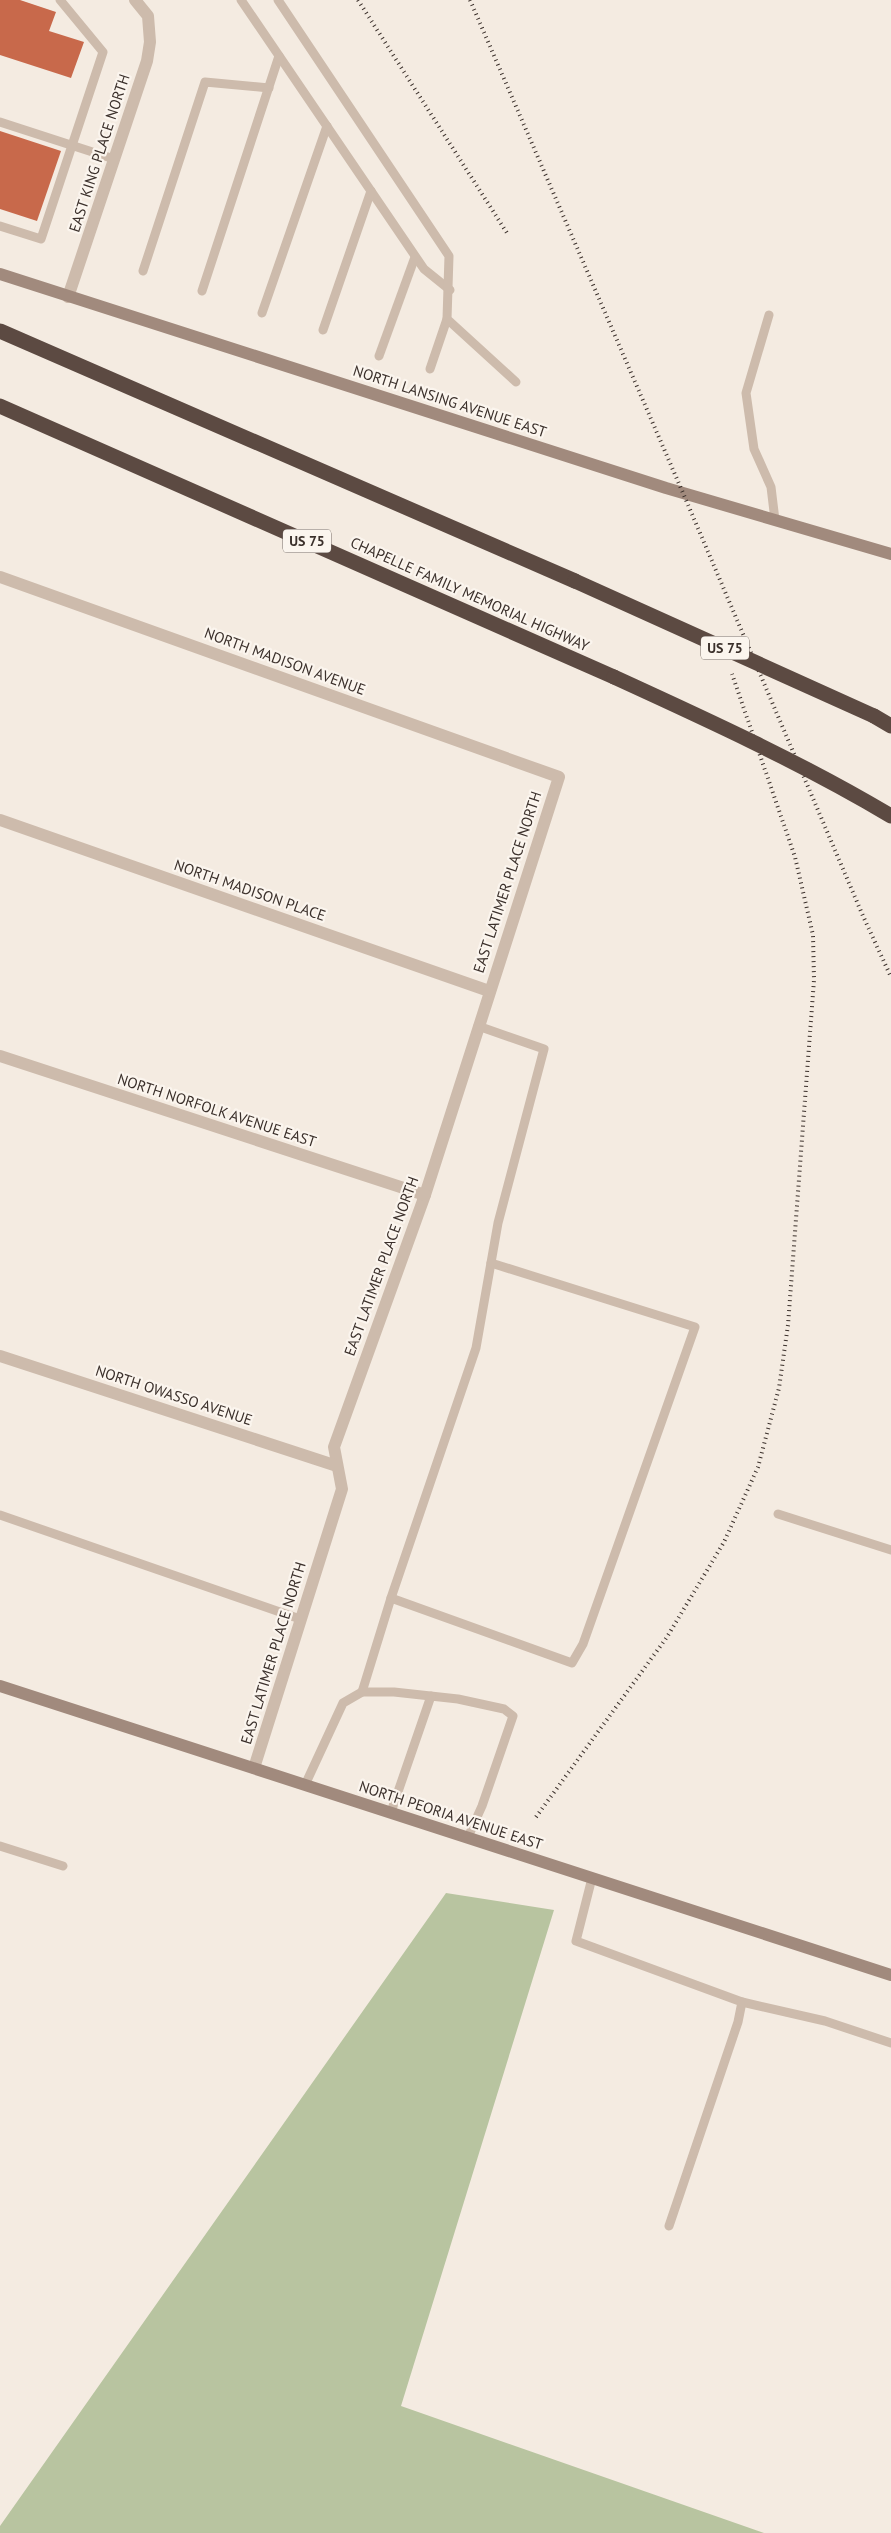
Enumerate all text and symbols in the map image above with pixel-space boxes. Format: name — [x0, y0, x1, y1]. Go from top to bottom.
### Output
street label: EAST KING PLACE NORTH — [64, 71, 134, 235]
street label: NORTH LANSING AVENUE EAST — [351, 361, 550, 442]
road number: US 75 — [283, 530, 331, 552]
street label: CHAPELLE FAMILY MEMORIAL HIGHWAY — [348, 533, 593, 656]
street label: NORTH MADISON AVENUE — [202, 623, 368, 699]
road number: US 75 — [701, 636, 749, 660]
street label: EAST LATIMER PLACE NORTH — [469, 789, 545, 975]
street label: NORTH MADISON PLACE — [172, 855, 328, 925]
street label: NORTH NORFOLK AVENUE EAST — [115, 1069, 319, 1151]
street label: EAST LATIMER PLACE NORTH — [340, 1174, 422, 1358]
street label: NORTH OWASSO AVENUE — [93, 1361, 255, 1429]
street label: EAST LATIMER PLACE NORTH — [236, 1560, 310, 1746]
street label: NORTH PEORIA AVENUE EAST — [357, 1776, 546, 1854]

